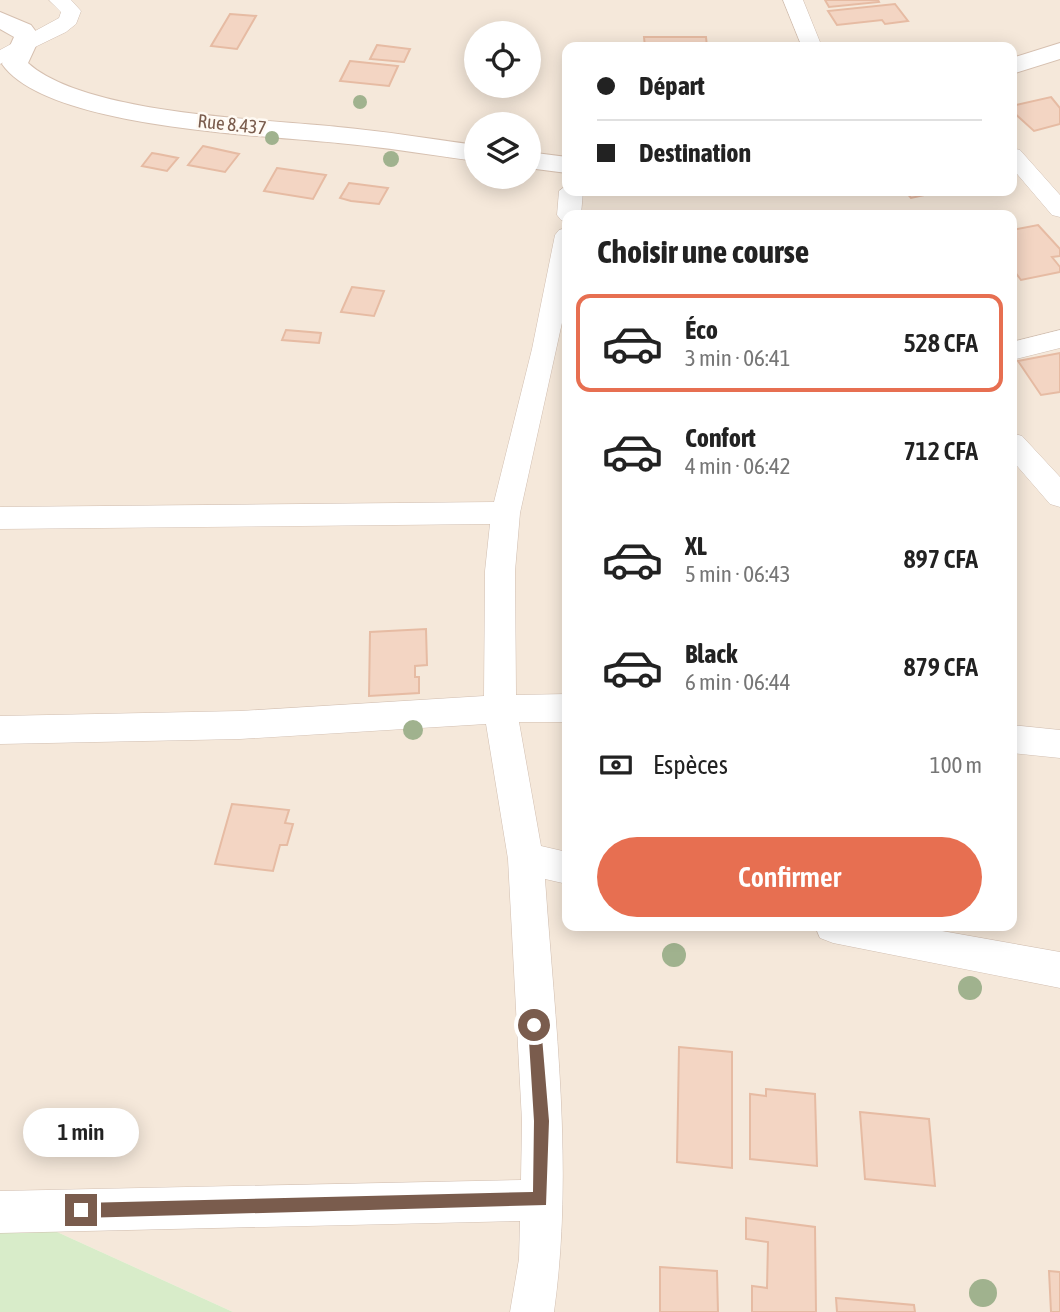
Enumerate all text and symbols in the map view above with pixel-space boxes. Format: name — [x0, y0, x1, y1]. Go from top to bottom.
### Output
map controls — [464, 21, 541, 189]
button: locate — [464, 21, 541, 98]
text: Départ — [639, 71, 705, 101]
street label: Rue 8.437 — [197, 109, 267, 139]
button: layers — [464, 112, 541, 189]
text: Destination — [639, 138, 751, 168]
text: Choisir une course — [597, 233, 809, 270]
icon: car — [601, 312, 664, 375]
text: Éco — [685, 315, 718, 345]
text: 528 CFA — [903, 328, 978, 358]
text: 3 min · 06:41 — [685, 345, 791, 371]
icon: car — [601, 420, 664, 483]
text: Confort — [685, 423, 756, 453]
text: 712 CFA — [903, 436, 978, 466]
text: 4 min · 06:42 — [685, 453, 791, 479]
icon: car — [601, 528, 664, 591]
text: XL — [685, 531, 707, 561]
text: 897 CFA — [903, 544, 978, 574]
text: 5 min · 06:43 — [685, 561, 791, 587]
icon: car — [601, 636, 664, 699]
text: Black — [685, 639, 737, 669]
text: 879 CFA — [903, 652, 978, 682]
text: 6 min · 06:44 — [685, 669, 791, 695]
icon: cash — [597, 746, 635, 784]
text: Espèces — [653, 750, 728, 780]
text: 100 m — [930, 752, 982, 778]
button: Confirmer — [597, 837, 982, 917]
route start — [518, 1009, 550, 1041]
callout: 1 min — [23, 1108, 139, 1158]
text: 1 min — [58, 1119, 104, 1145]
route end — [65, 1194, 97, 1226]

